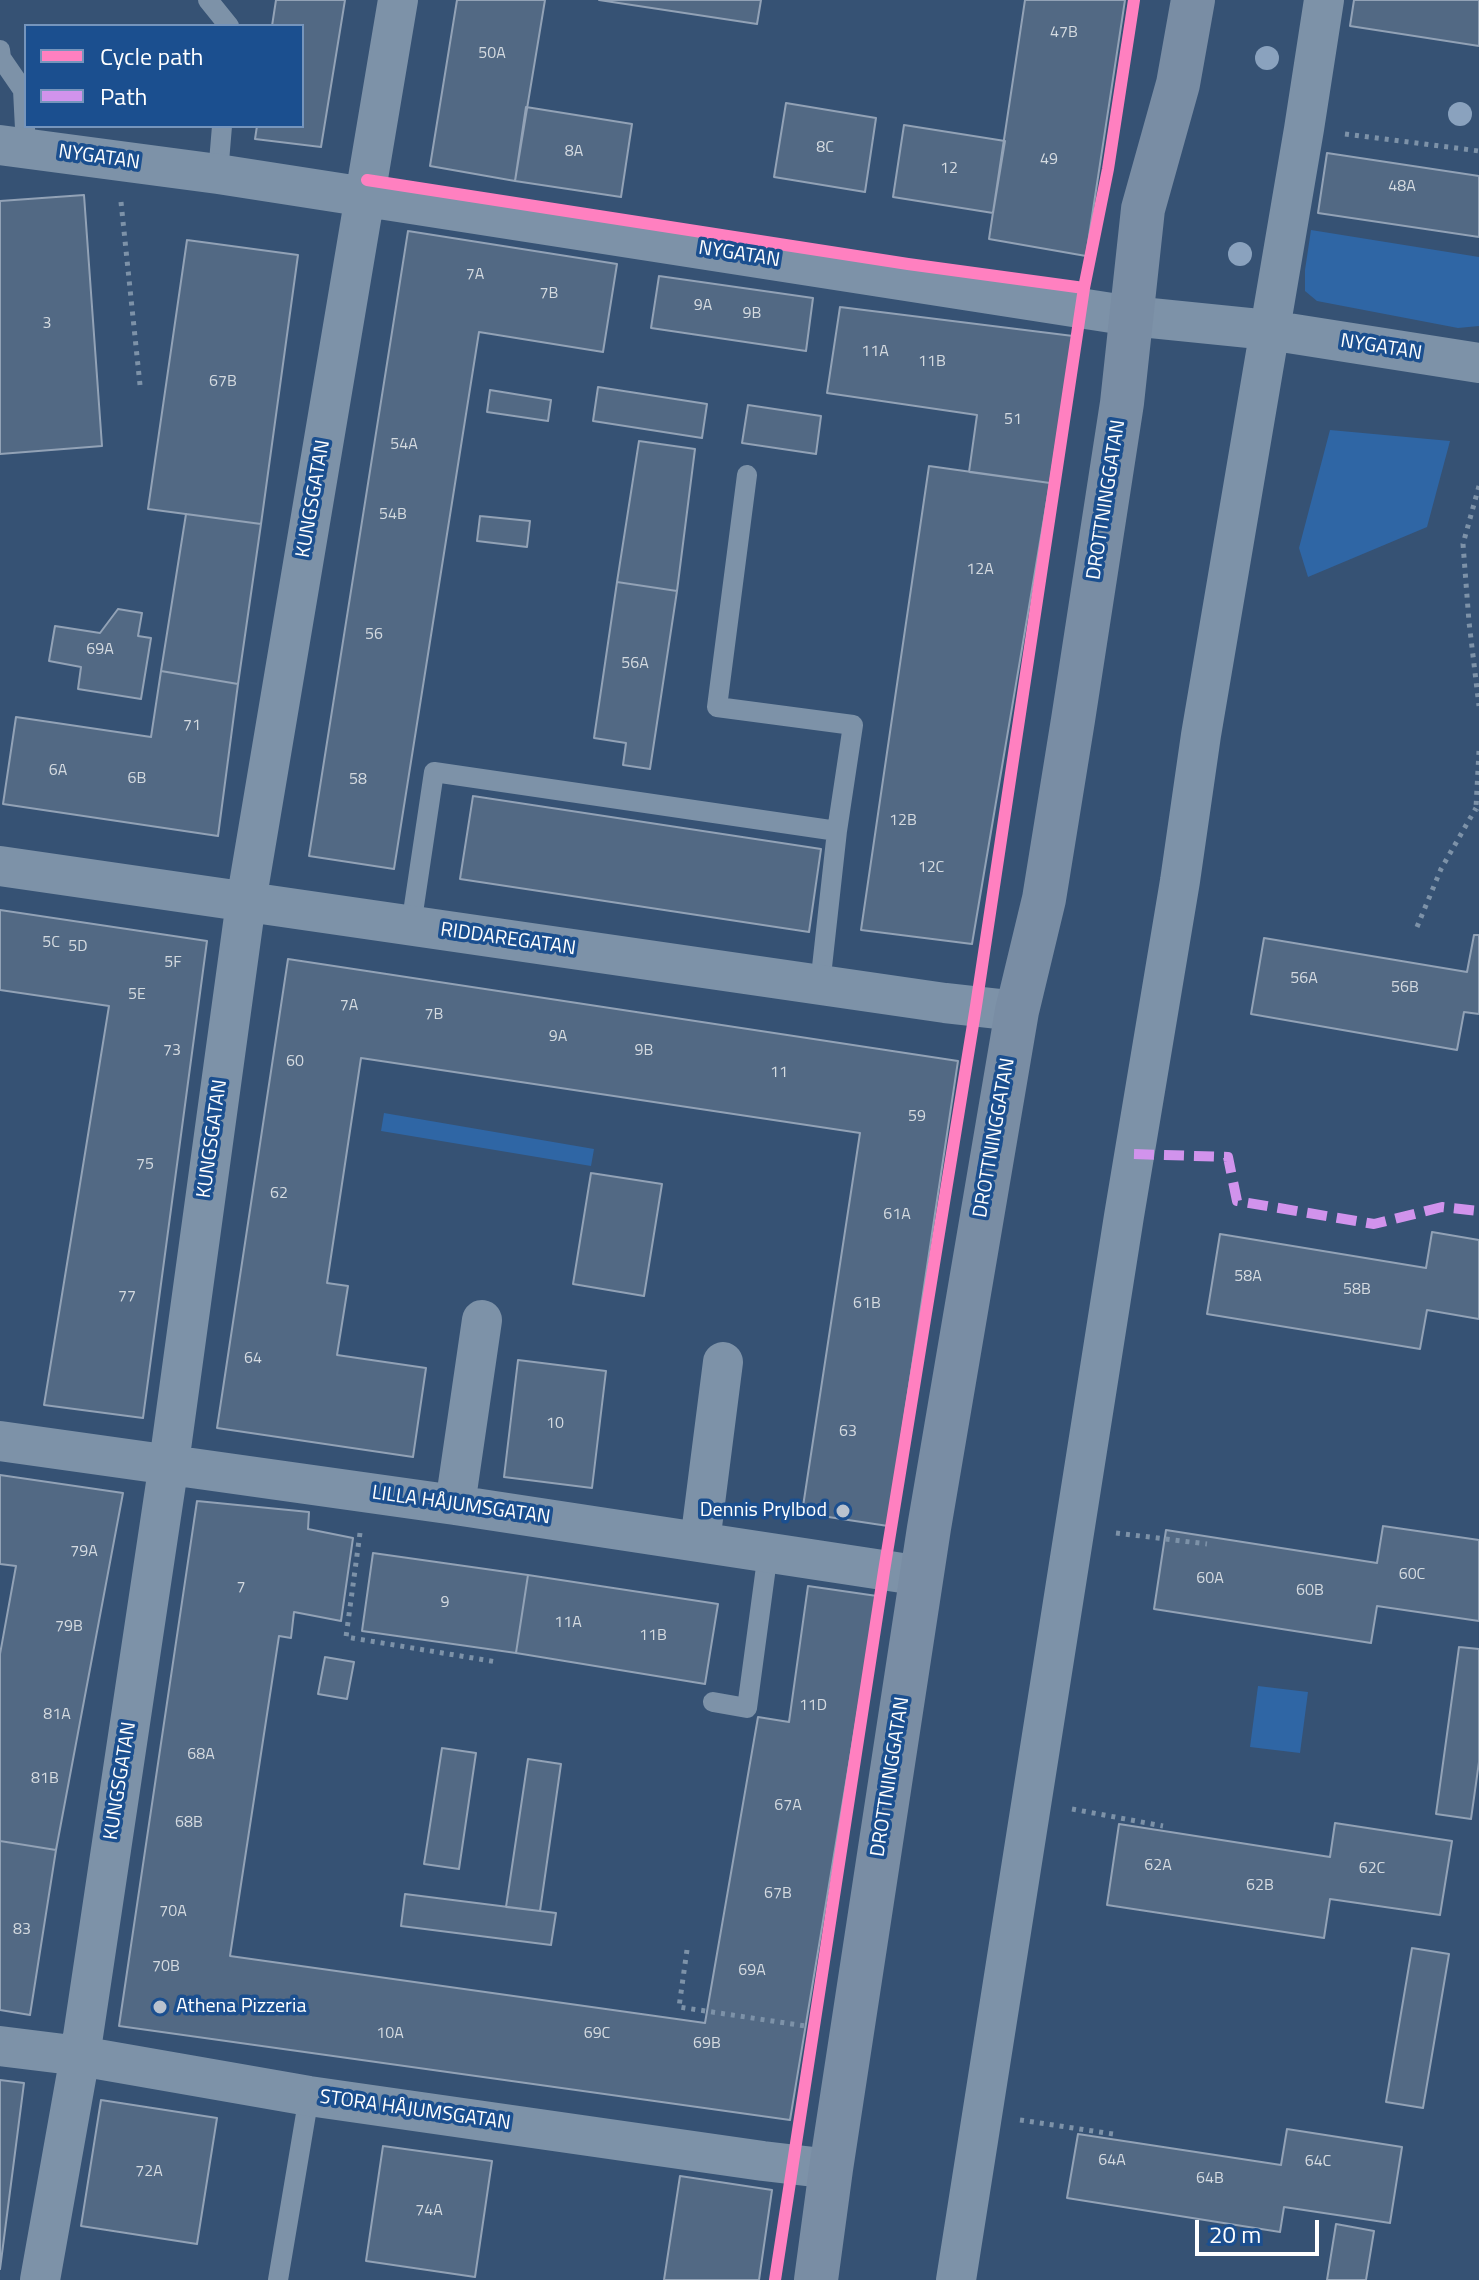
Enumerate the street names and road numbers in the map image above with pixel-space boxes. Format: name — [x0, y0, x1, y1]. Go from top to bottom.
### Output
street label: NYGATAN — [57, 140, 141, 176]
street label: NYGATAN — [697, 237, 781, 273]
street label: NYGATAN — [1339, 330, 1423, 366]
street label: DROTTNINGGATAN — [1083, 418, 1131, 582]
street label: KUNGSGATAN — [292, 438, 336, 560]
street label: RIDDAREGATAN — [439, 919, 577, 961]
street label: DROTTNINGGATAN — [969, 1056, 1021, 1220]
street label: KUNGSGATAN — [193, 1078, 233, 1200]
street label: LILLA HÅJUMSGATAN — [370, 1482, 552, 1530]
street label: DROTTNINGGATAN — [867, 1695, 915, 1859]
street label: KUNGSGATAN — [100, 1720, 142, 1842]
street label: STORA HÅJUMSGATAN — [318, 2086, 512, 2136]

